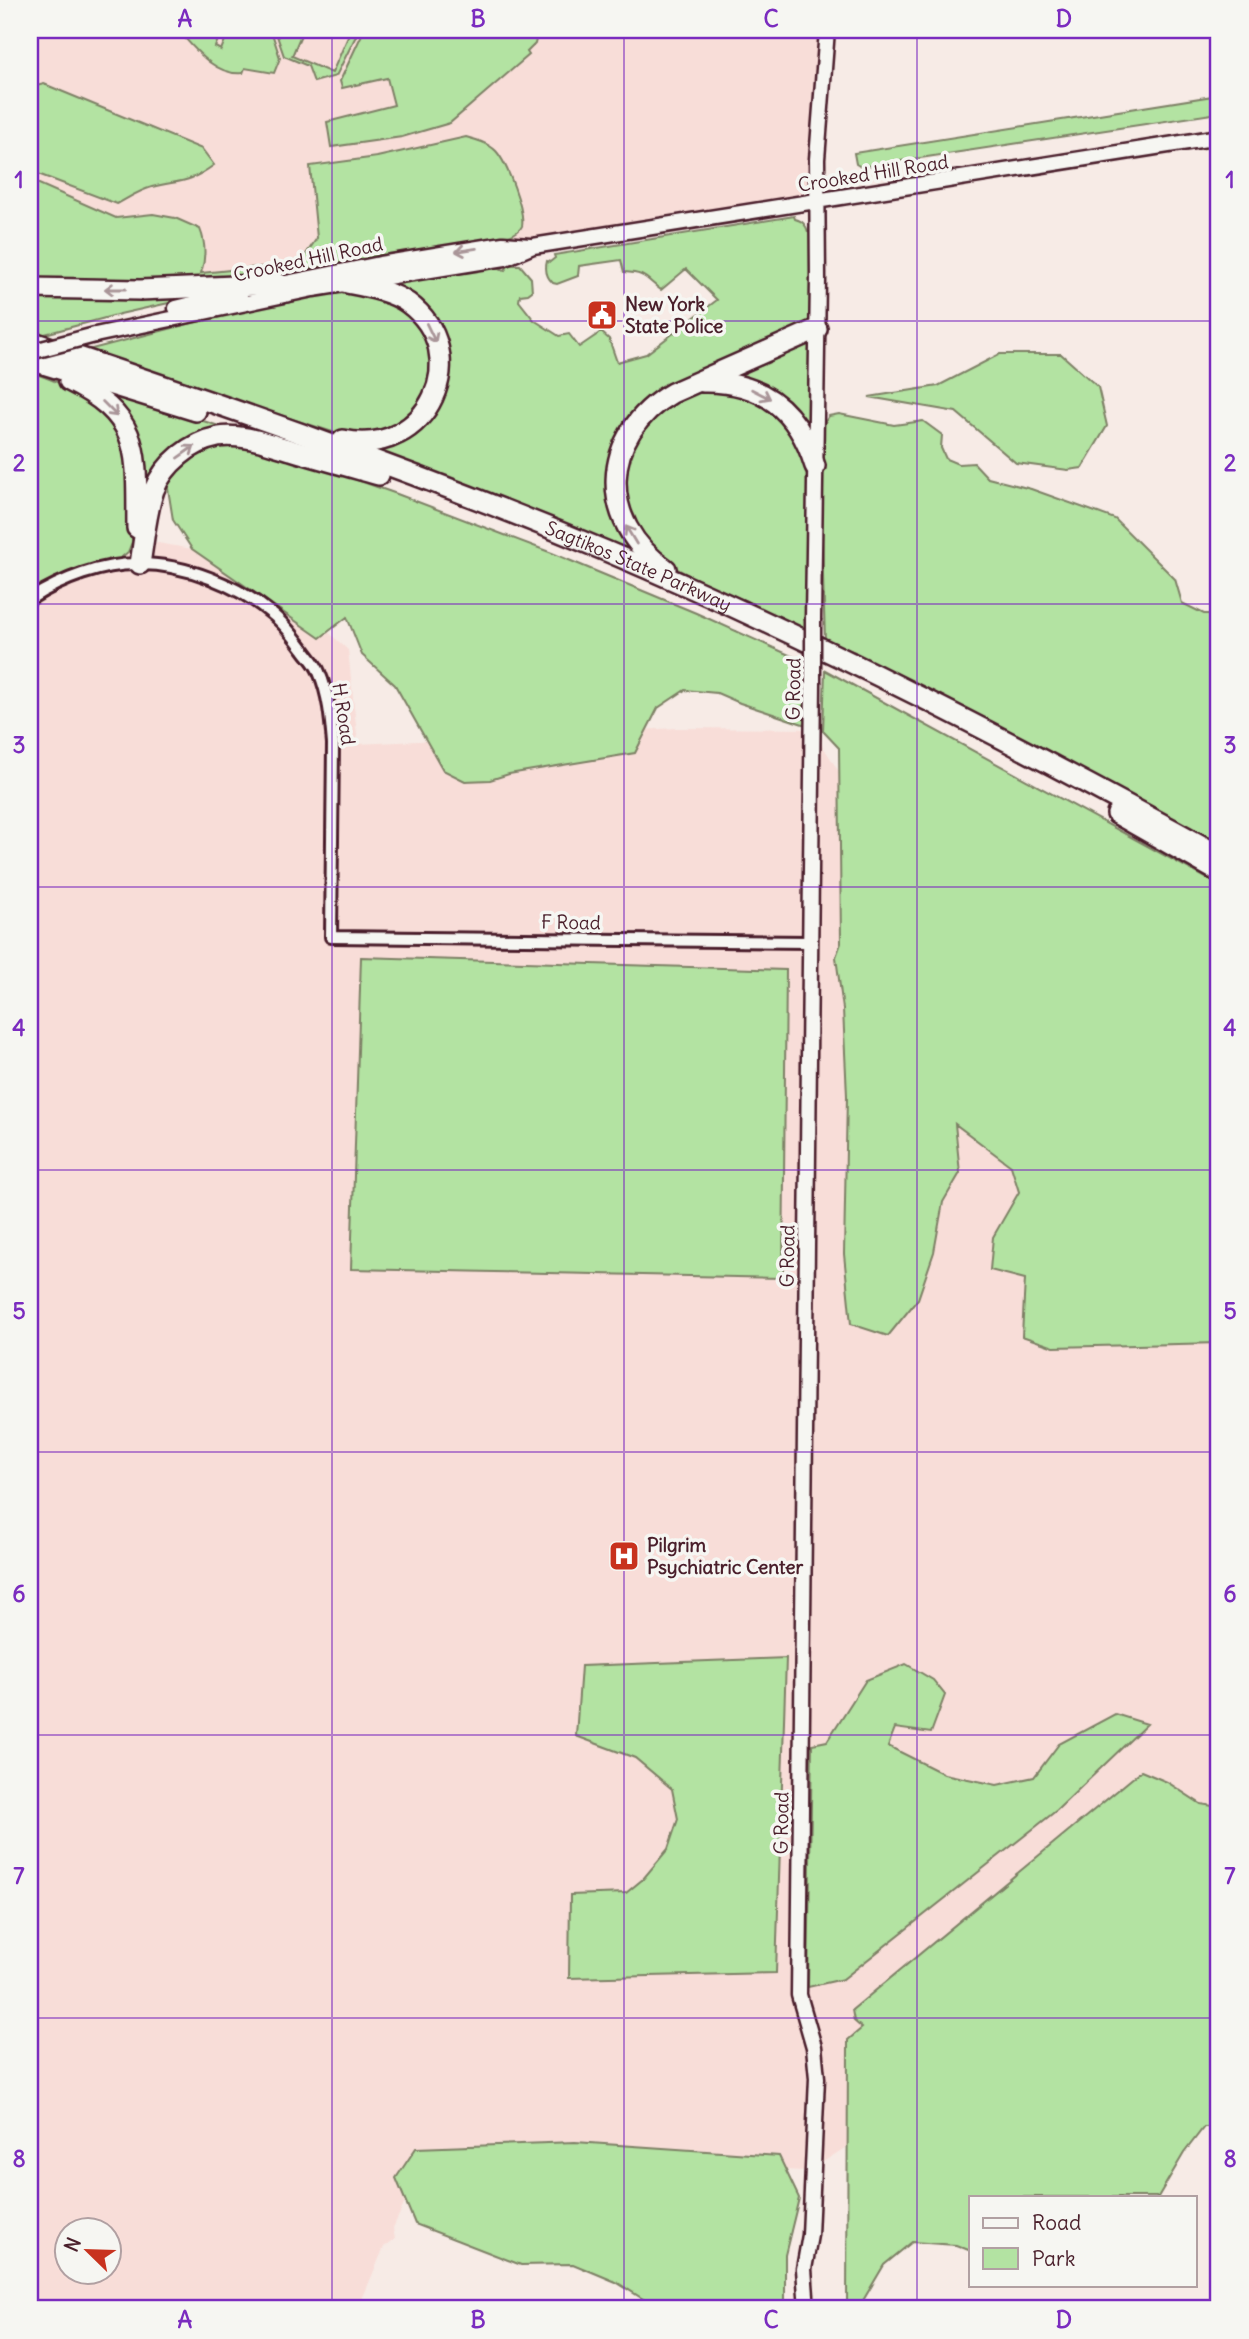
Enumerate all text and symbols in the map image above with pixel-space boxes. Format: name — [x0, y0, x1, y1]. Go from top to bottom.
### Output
text: A — [178, 4, 193, 33]
text: B — [470, 4, 486, 33]
text: C — [763, 4, 779, 33]
text: D — [1056, 4, 1072, 33]
street label: Crooked Hill Road — [796, 149, 950, 197]
text: 1 — [14, 165, 24, 194]
text: 1 — [1225, 165, 1235, 194]
street label: Crooked Hill Road — [231, 231, 385, 287]
one-way arrow — [455, 244, 478, 257]
one-way arrow — [104, 282, 127, 296]
place label: New York State Police — [625, 292, 723, 338]
public building icon: New York State Police — [585, 298, 619, 332]
one-way arrow — [424, 322, 438, 343]
one-way arrow — [750, 388, 771, 402]
one-way arrow — [101, 400, 118, 417]
one-way arrow — [176, 445, 195, 459]
text: 2 — [13, 448, 26, 477]
text: 2 — [1224, 448, 1237, 477]
street label: Sagtikos State Parkway — [542, 515, 735, 617]
one-way arrow — [624, 525, 638, 545]
street label: G Road — [780, 657, 806, 721]
street label: H Road — [327, 681, 361, 747]
text: 3 — [12, 730, 26, 759]
text: 3 — [1223, 730, 1237, 759]
street label: F Road — [541, 909, 601, 935]
text: 4 — [12, 1013, 26, 1042]
text: 4 — [1223, 1013, 1237, 1042]
street label: G Road — [774, 1224, 800, 1288]
text: 5 — [12, 1296, 26, 1325]
text: 5 — [1223, 1296, 1237, 1325]
place label: Pilgrim Psychiatric Center — [647, 1533, 804, 1579]
hospital icon: Pilgrim Psychiatric Center — [607, 1539, 641, 1573]
text: 6 — [12, 1579, 26, 1608]
text: 6 — [1223, 1579, 1237, 1608]
street label: G Road — [768, 1791, 794, 1855]
text: 7 — [13, 1861, 25, 1890]
text: 7 — [1224, 1861, 1236, 1890]
text: 8 — [12, 2144, 26, 2173]
text: 8 — [1223, 2144, 1237, 2173]
legend — [969, 2196, 1196, 2286]
text: Road — [1032, 2209, 1081, 2236]
north arrow — [52, 2216, 122, 2286]
text: N — [59, 2234, 86, 2255]
text: Park — [1032, 2245, 1075, 2272]
text: A — [178, 2305, 193, 2334]
text: B — [470, 2305, 486, 2334]
text: C — [763, 2305, 779, 2334]
text: D — [1056, 2305, 1072, 2334]

